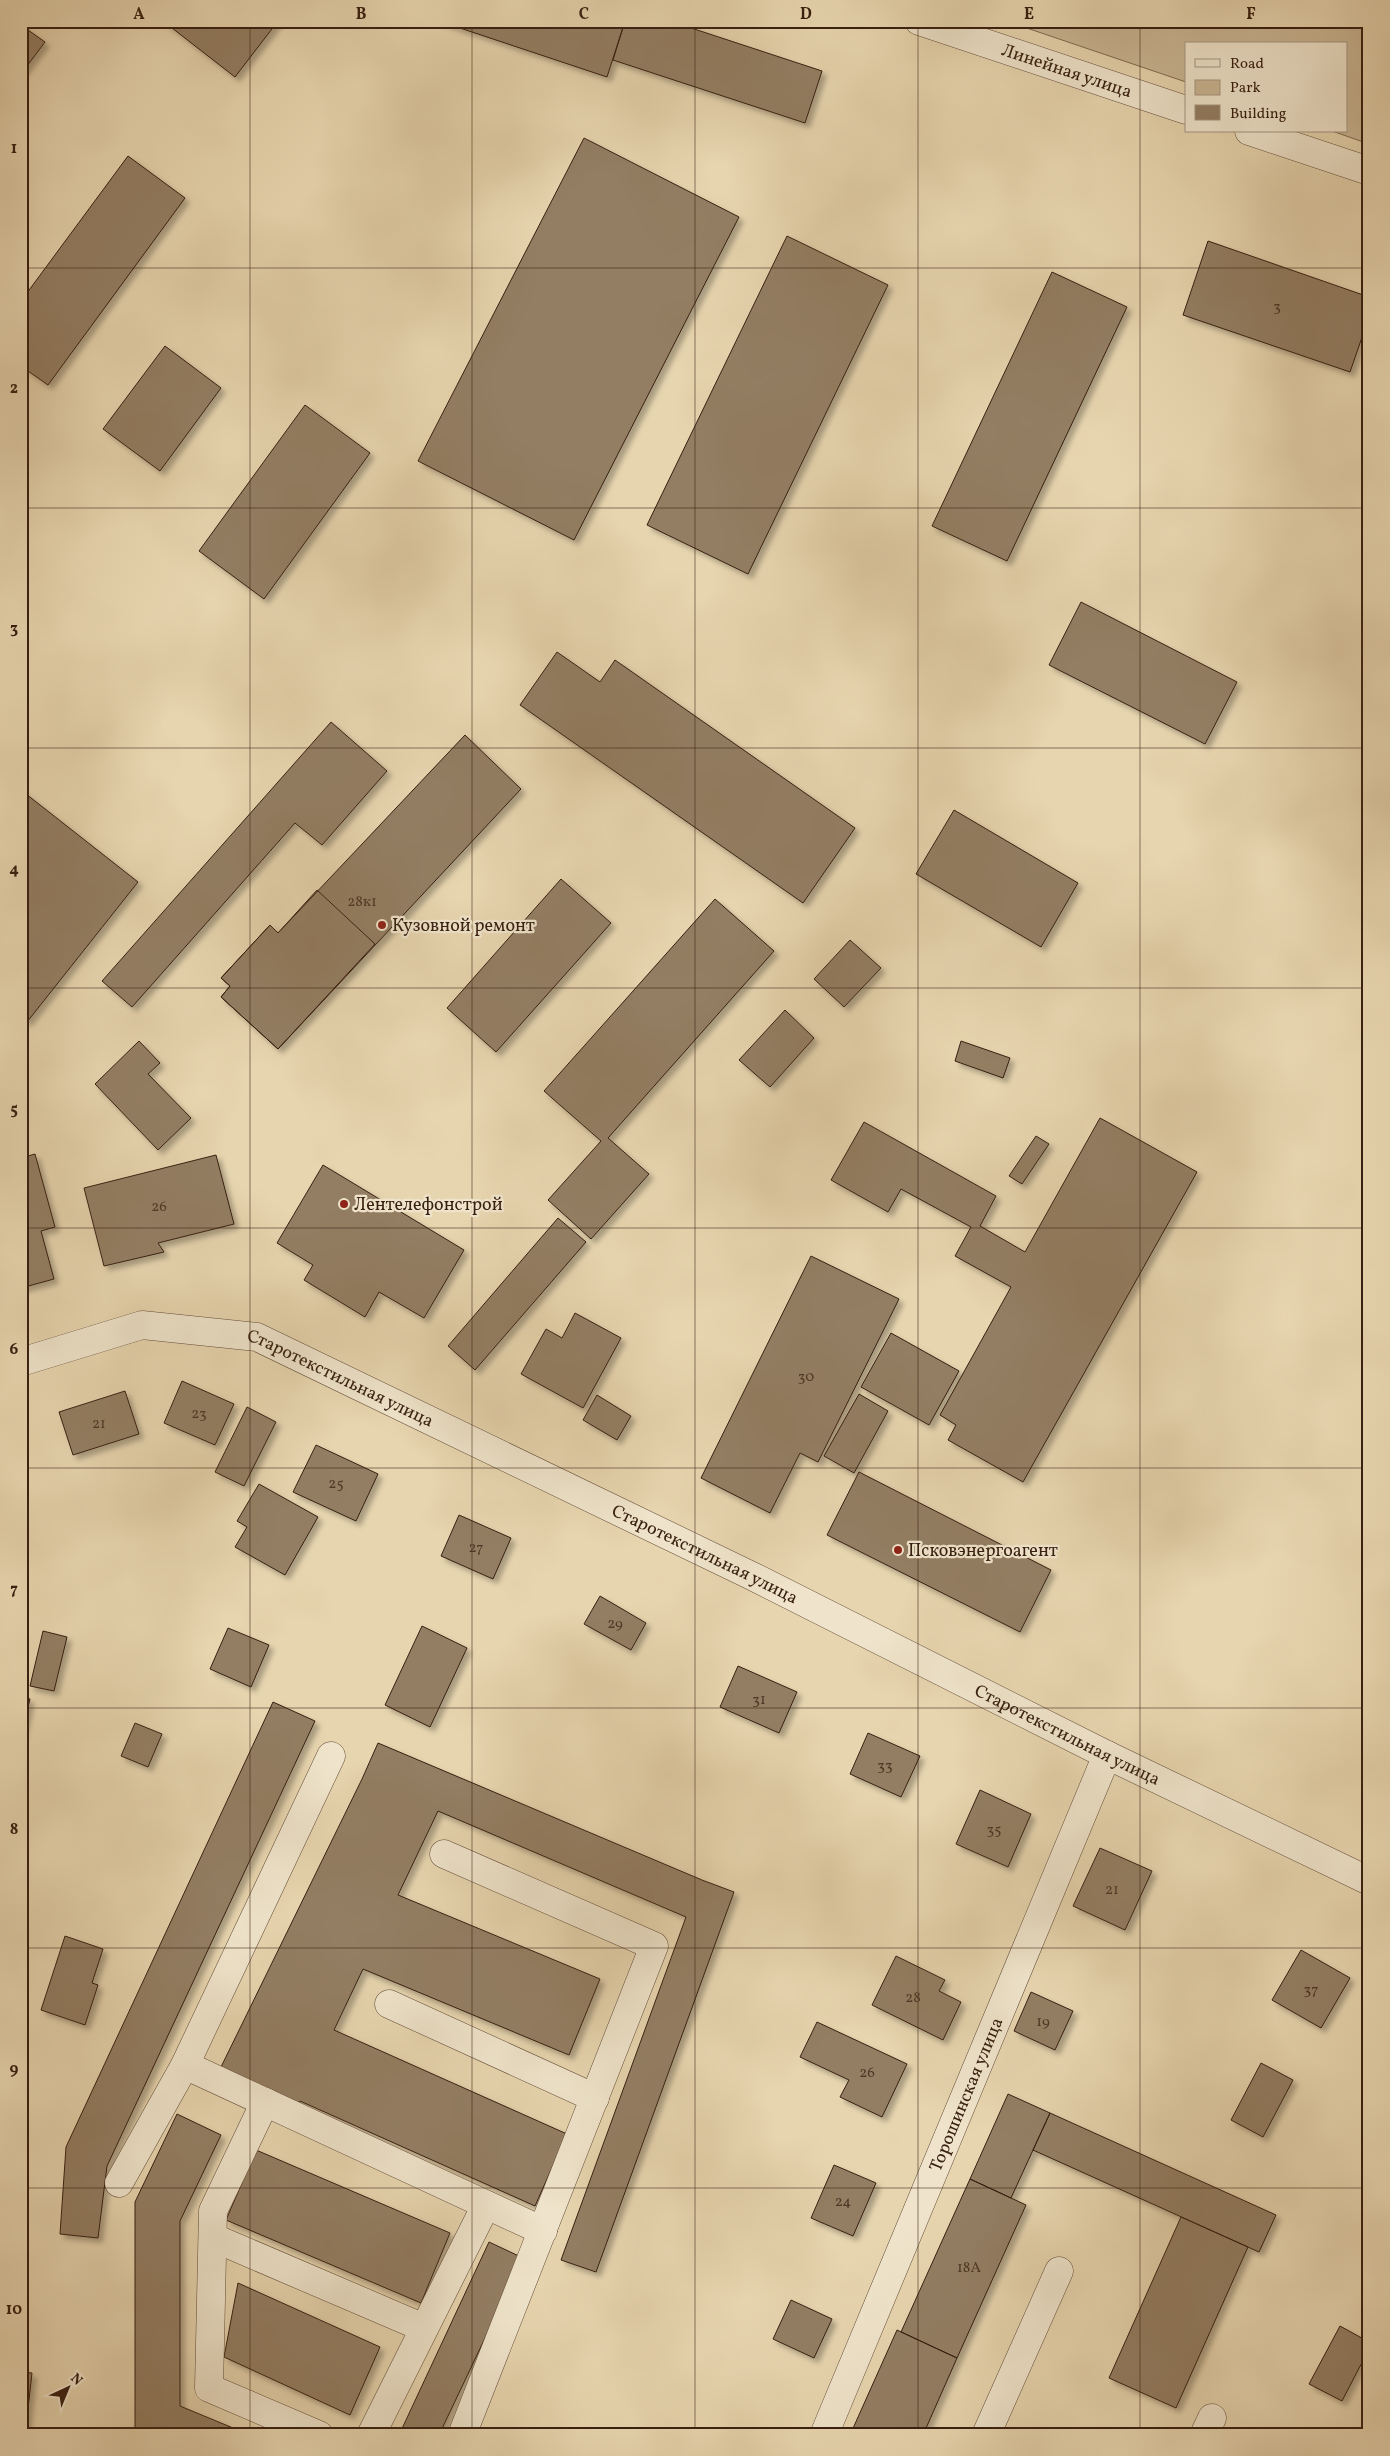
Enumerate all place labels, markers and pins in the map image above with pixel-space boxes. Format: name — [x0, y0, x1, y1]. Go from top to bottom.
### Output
place label: Кузовной ремонт — [392, 914, 535, 939]
marker: Кузовной ремонт — [376, 919, 388, 931]
place label: Лентелефонстрой — [354, 1193, 503, 1218]
marker: Лентелефонстрой — [338, 1198, 350, 1210]
place label: Псковэнергоагент — [908, 1539, 1058, 1564]
marker: Псковэнергоагент — [892, 1544, 904, 1556]

